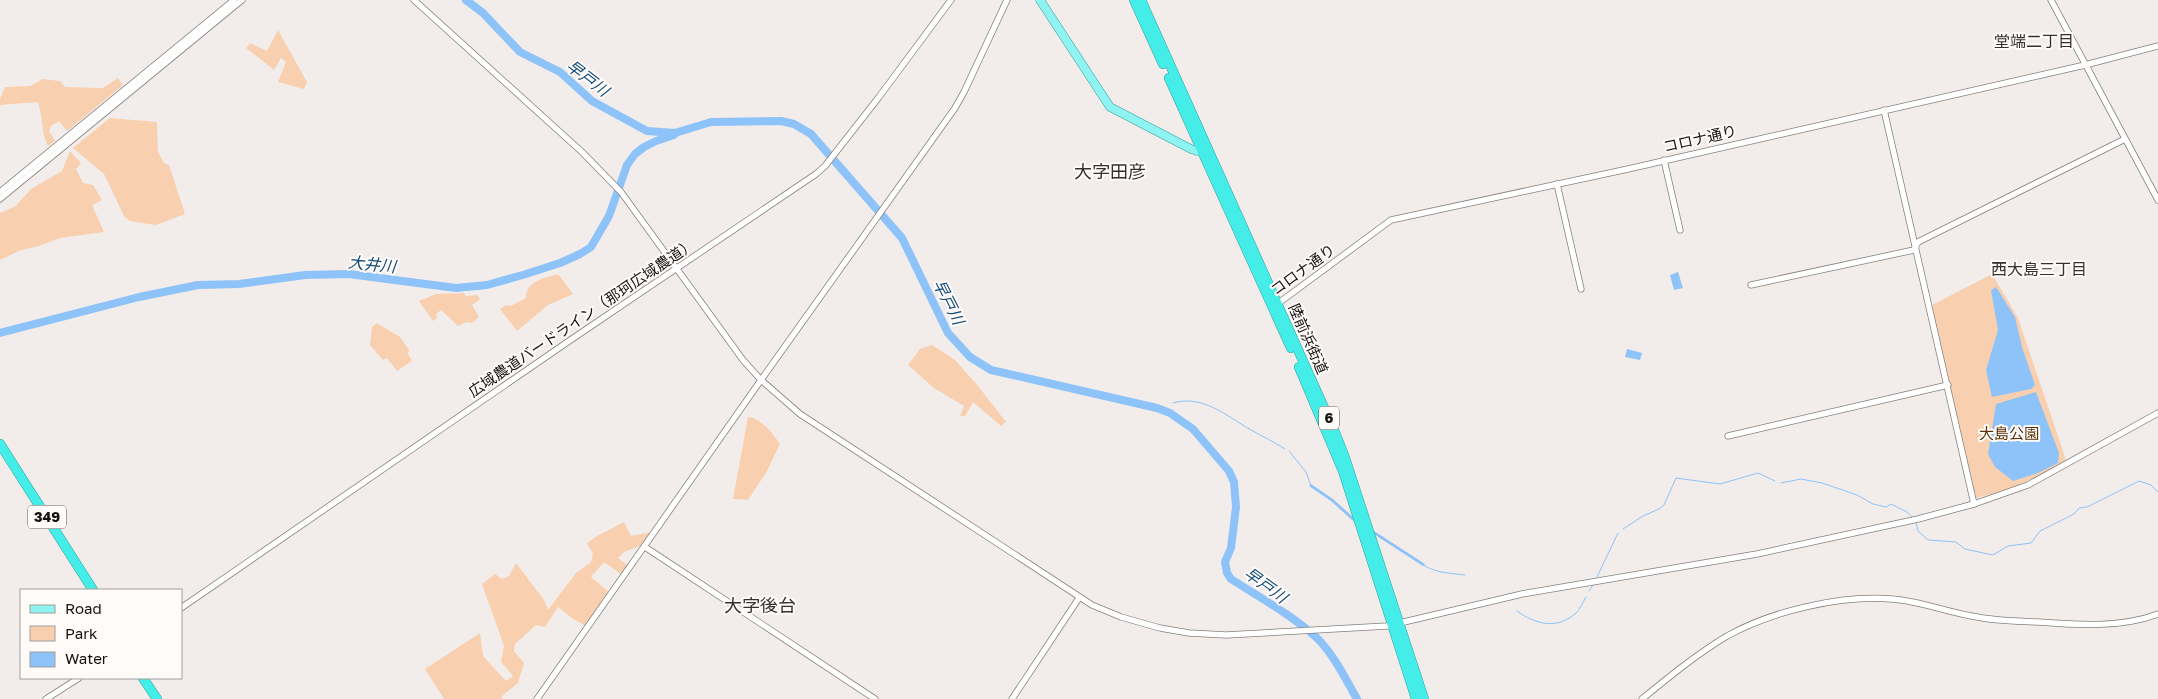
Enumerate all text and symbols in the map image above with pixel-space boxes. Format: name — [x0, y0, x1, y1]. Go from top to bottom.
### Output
district label: 堂端二丁目 — [1994, 31, 2074, 51]
water label: 早戸川 — [563, 56, 615, 102]
street label: コロナ通り — [1661, 121, 1738, 155]
district label: 大字田彦 — [1074, 160, 1146, 182]
street label: 広域農道バードライン（那珂広域農道） — [464, 234, 698, 400]
street label: コロナ通り — [1267, 240, 1338, 299]
water label: 大井川 — [347, 252, 399, 277]
district label: 西大島三丁目 — [1991, 259, 2087, 279]
water label: 早戸川 — [929, 276, 970, 330]
street label: 陸前浜街道 — [1285, 301, 1332, 377]
road number: 6 — [1319, 406, 1339, 429]
park label: 大島公園 — [1979, 424, 2039, 442]
road number: 349 — [28, 506, 66, 528]
water label: 早戸川 — [1241, 563, 1293, 608]
legend — [20, 589, 182, 679]
district label: 大字後台 — [724, 594, 796, 616]
text: Road — [65, 599, 102, 617]
text: Park — [65, 624, 98, 642]
text: Water — [65, 649, 108, 667]

